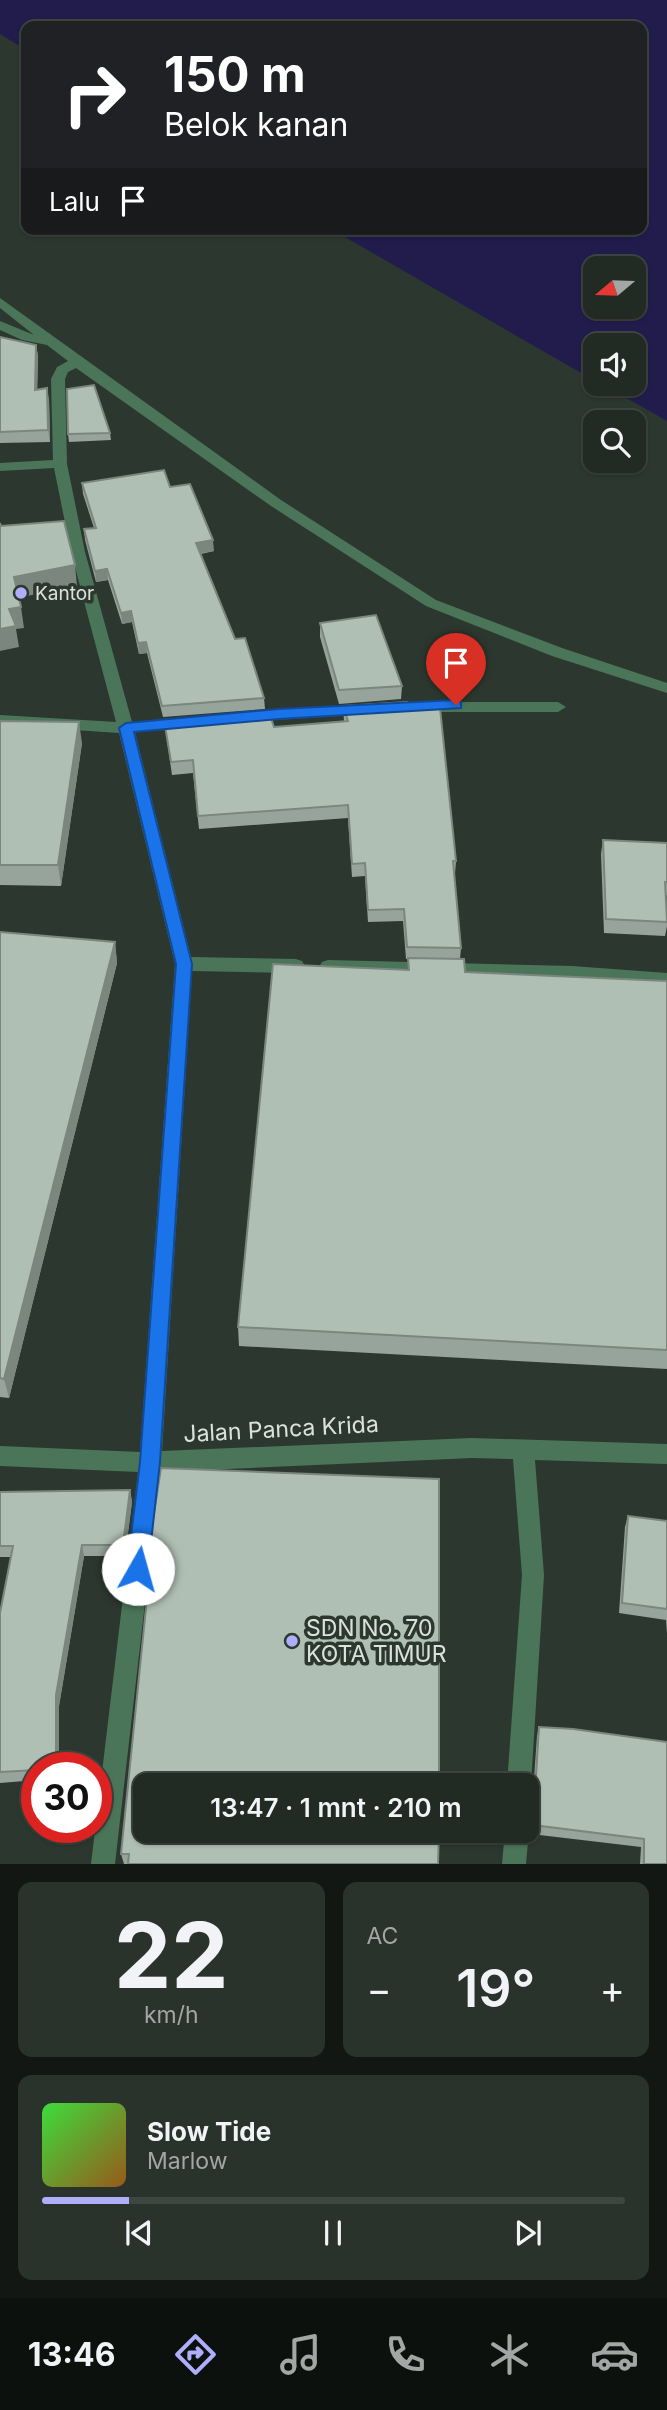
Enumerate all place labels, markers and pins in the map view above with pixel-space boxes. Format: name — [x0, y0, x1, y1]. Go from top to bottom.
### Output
place label: Kantor — [35, 582, 94, 605]
marker: Kantor — [13, 585, 29, 601]
pin — [426, 633, 486, 705]
place label: SDN No. 70 KOTA TIMUR — [306, 1614, 447, 1668]
marker: SDN No. 70 KOTA TIMUR — [284, 1633, 300, 1649]

